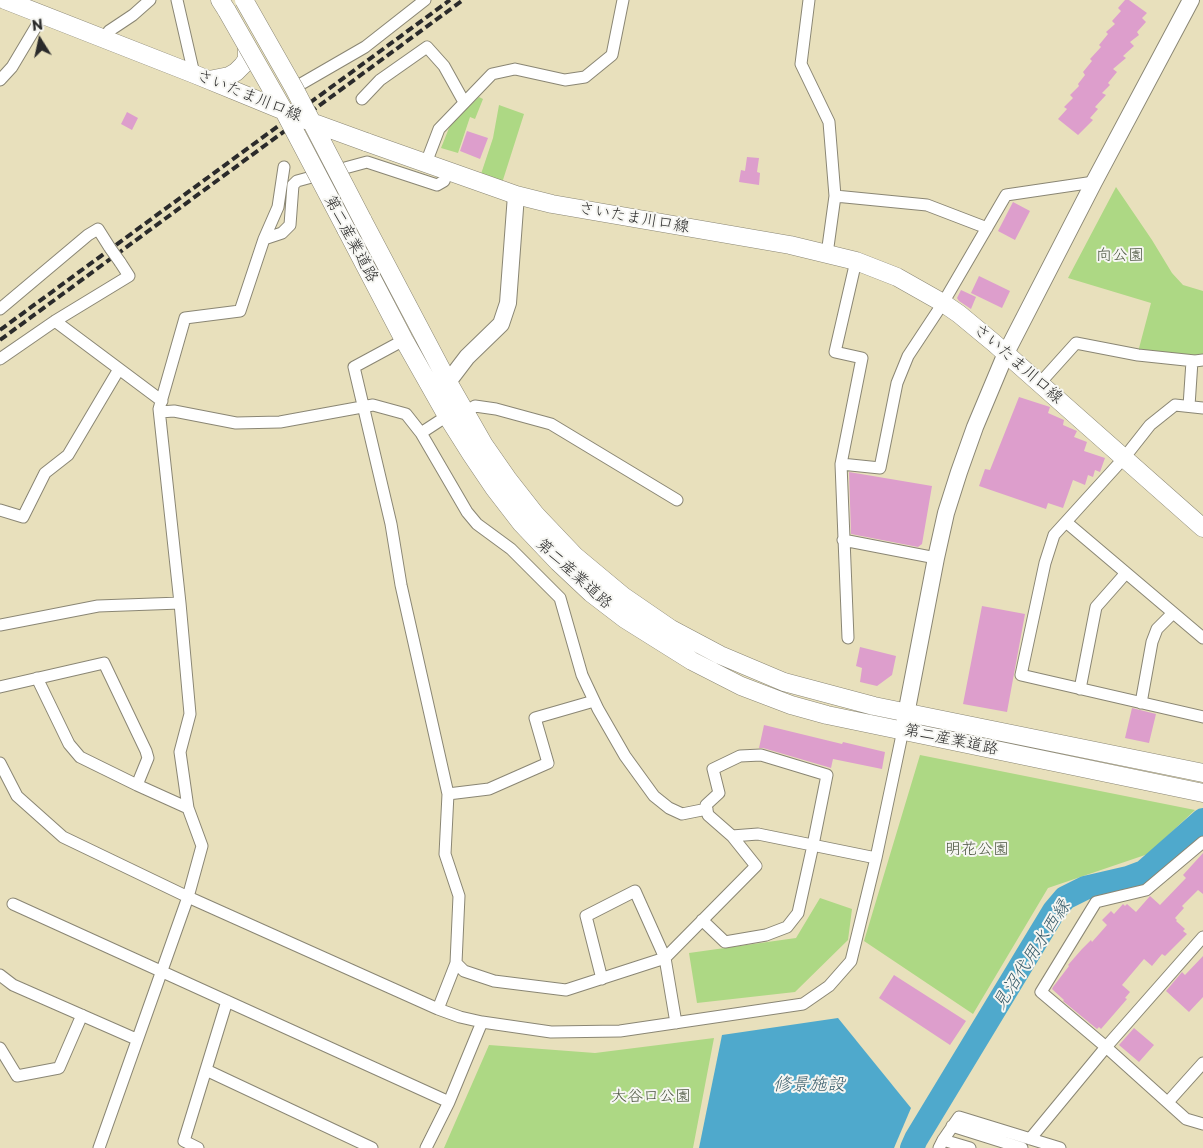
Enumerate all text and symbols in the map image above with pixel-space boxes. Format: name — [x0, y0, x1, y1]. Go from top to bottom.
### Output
text: N — [30, 13, 45, 36]
north arrow — [15, 15, 65, 65]
street label: さいたま川口線 — [193, 66, 305, 126]
street label: 第二産業道路 — [320, 192, 382, 286]
street label: さいたま川口線 — [577, 199, 691, 237]
park label: 向公園 — [1096, 246, 1144, 266]
street label: さいたま川口線 — [969, 320, 1067, 408]
street label: 第二産業道路 — [532, 535, 616, 613]
street label: 第二産業道路 — [902, 721, 1000, 759]
park label: 明花公園 — [945, 840, 1009, 860]
water label: 見沼代用水西縁 — [989, 896, 1075, 1014]
water label: 修景施設 — [773, 1074, 845, 1096]
park label: 大谷口公園 — [611, 1087, 691, 1107]

